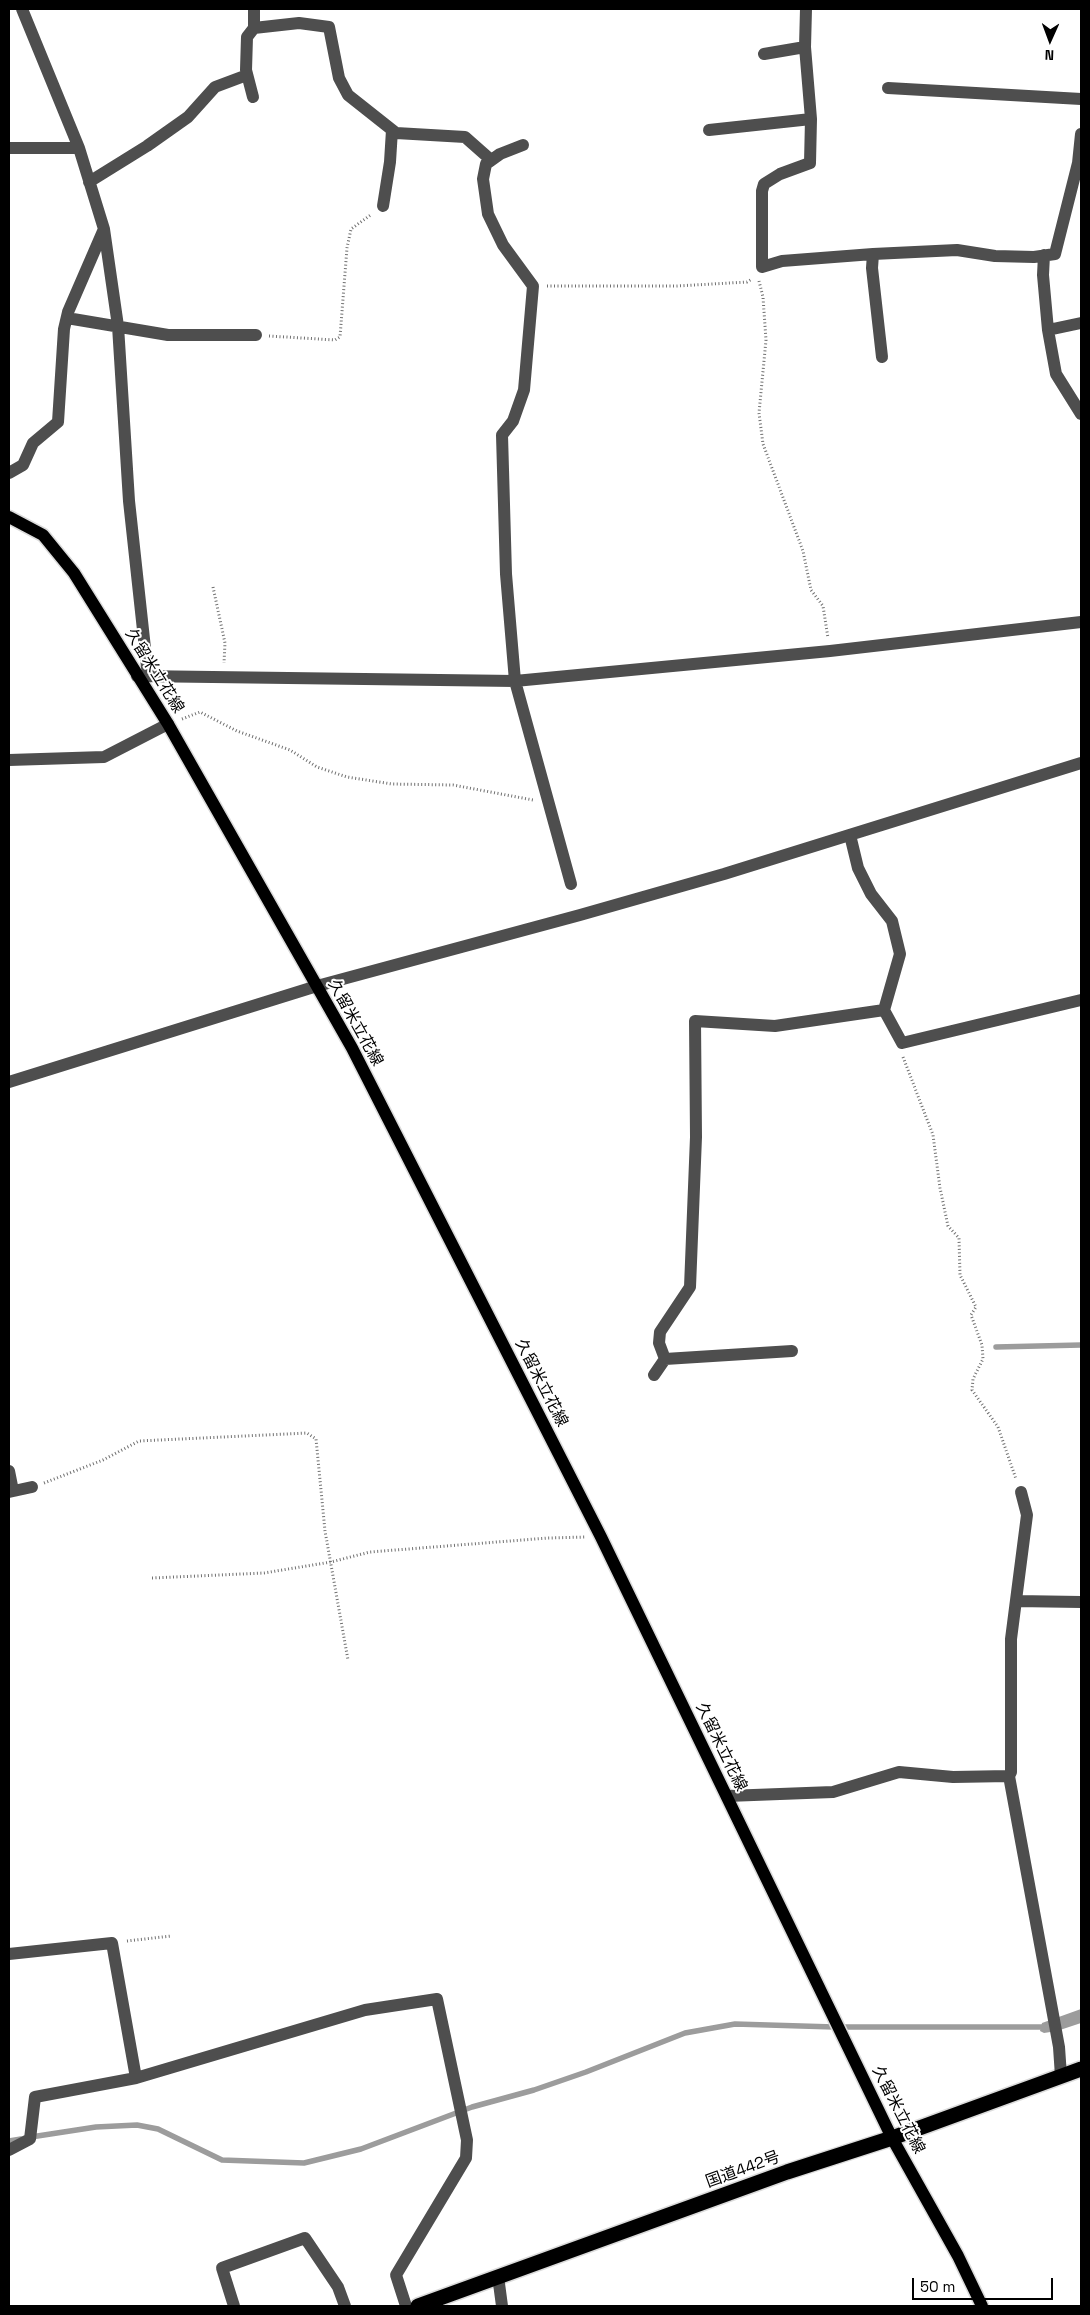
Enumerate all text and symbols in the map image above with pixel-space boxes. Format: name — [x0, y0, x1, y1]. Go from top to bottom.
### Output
north arrow — [1025, 15, 1075, 65]
text: N — [1044, 46, 1054, 64]
street label: 久留米立花線 — [120, 625, 188, 717]
street label: 久留米立花線 — [323, 976, 387, 1070]
street label: 久留米立花線 — [511, 1336, 571, 1430]
street label: 久留米立花線 — [691, 1700, 751, 1794]
street label: 久留米立花線 — [868, 2063, 928, 2157]
street label: 国道442号 — [703, 2148, 783, 2192]
scale bar — [915, 2268, 1056, 2300]
text: 50 m — [920, 2277, 955, 2296]

